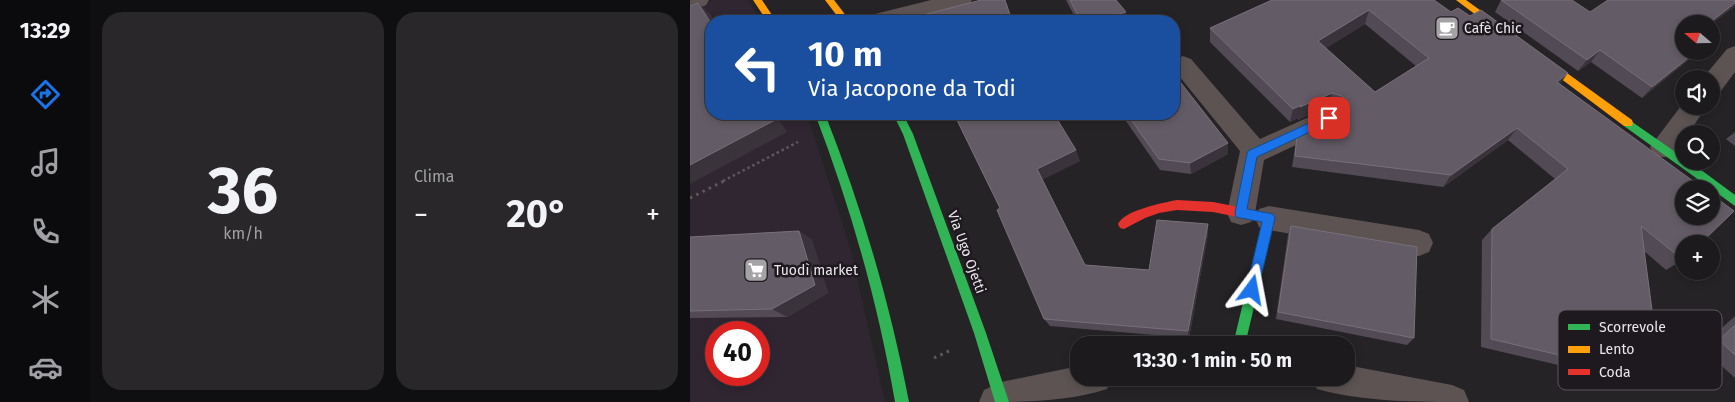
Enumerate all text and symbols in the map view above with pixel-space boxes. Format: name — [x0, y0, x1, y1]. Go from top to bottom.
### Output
cafe icon: Cafè Chic — [1434, 15, 1460, 41]
north arrow — [1675, 15, 1720, 60]
map controls — [1675, 15, 1720, 280]
text: 13:29 — [20, 17, 70, 44]
place label: Cafè Chic — [1464, 20, 1522, 37]
text: 10 m — [808, 33, 883, 75]
icon: left — [725, 35, 790, 100]
button: sound — [1675, 70, 1720, 115]
text: Via Jacopone da Todi — [808, 75, 1016, 102]
icon: directions — [28, 77, 63, 112]
pin — [1308, 97, 1350, 139]
icon: arrive — [1315, 104, 1343, 132]
button: search — [1675, 125, 1720, 170]
icon: music — [28, 145, 63, 180]
text: 36 — [208, 152, 278, 230]
text: Clima — [414, 167, 454, 186]
button: layers — [1675, 180, 1720, 225]
text: 20° — [506, 191, 568, 237]
text: − — [414, 198, 428, 231]
text: + — [646, 198, 660, 231]
street label: Via Ugo Ojetti — [944, 209, 989, 296]
icon: phone — [28, 214, 63, 249]
text: km/h — [223, 224, 263, 243]
button: + — [1675, 235, 1720, 280]
supermarket icon: Tuodì market — [743, 257, 769, 283]
place label: Tuodì market — [774, 262, 859, 279]
position arrow — [1225, 263, 1277, 315]
icon: climate — [28, 282, 63, 317]
legend — [1558, 310, 1722, 390]
text: Scorrevole — [1599, 319, 1666, 336]
speed limit sign: 40 — [705, 321, 770, 386]
text: Lento — [1599, 341, 1634, 358]
text: 13:30 · 1 min · 50 m — [1133, 349, 1292, 372]
icon: car — [28, 350, 63, 385]
text: Coda — [1599, 364, 1631, 381]

